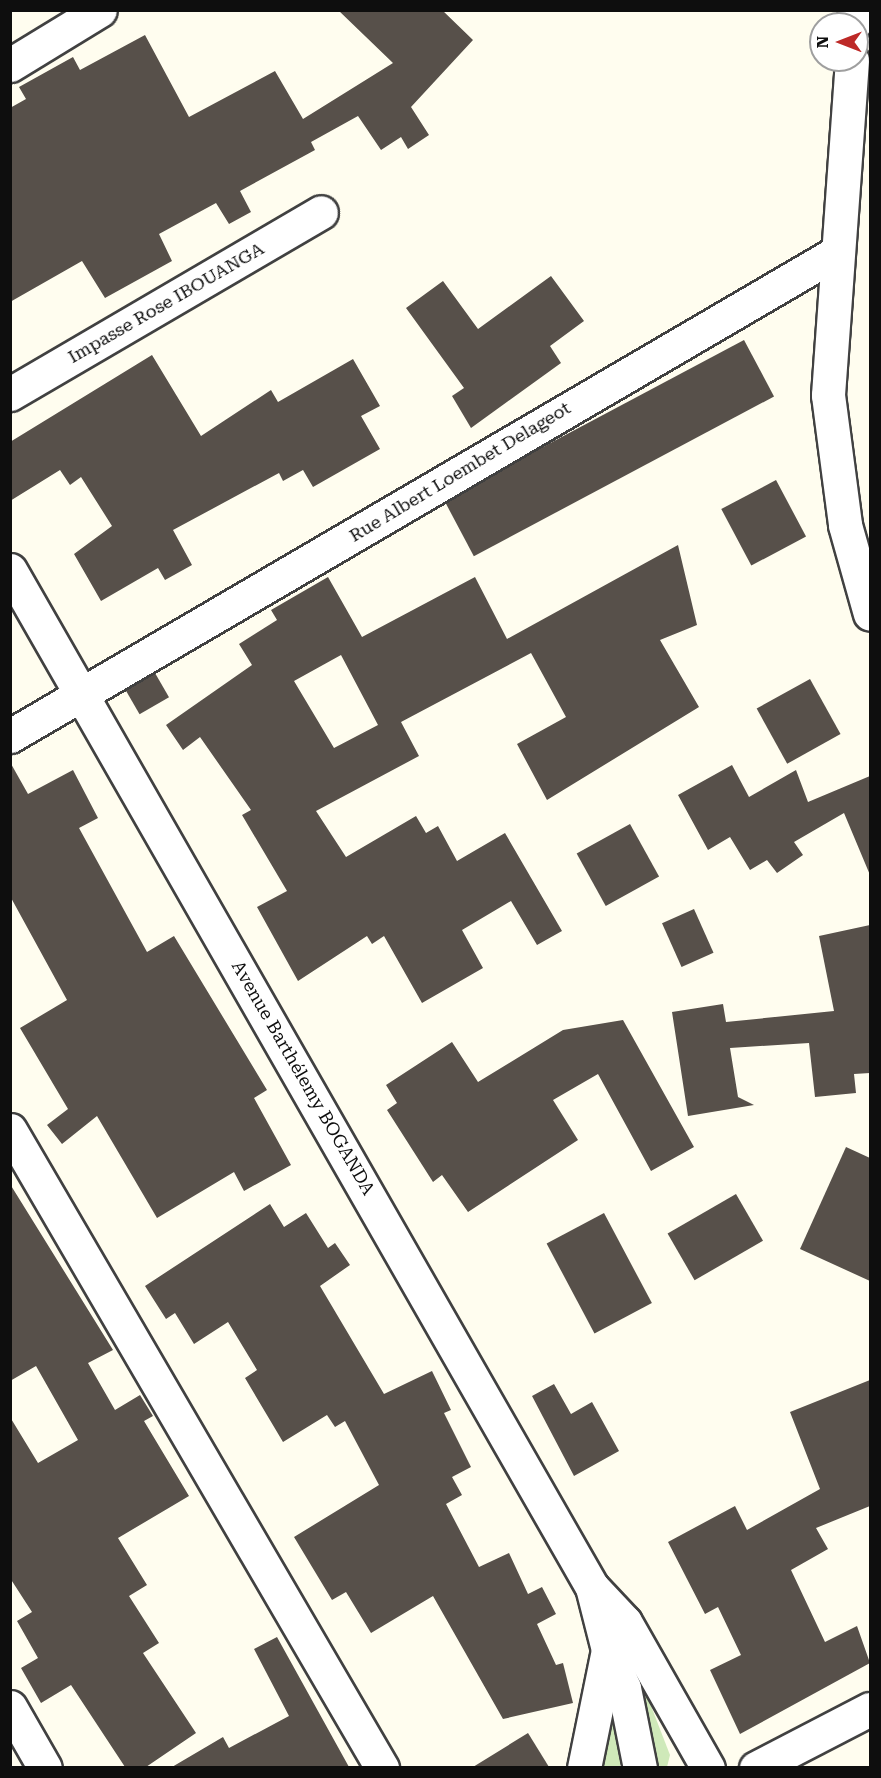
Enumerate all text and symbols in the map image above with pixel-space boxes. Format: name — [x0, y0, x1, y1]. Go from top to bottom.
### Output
north arrow — [809, 12, 869, 72]
text: N — [813, 36, 832, 48]
street label: Impasse Rose IBOUANGA — [64, 238, 268, 368]
street label: Rue Albert Loembet Delageot — [345, 397, 575, 547]
street label: Avenue Barthélemy BOGANDA — [227, 957, 379, 1199]

